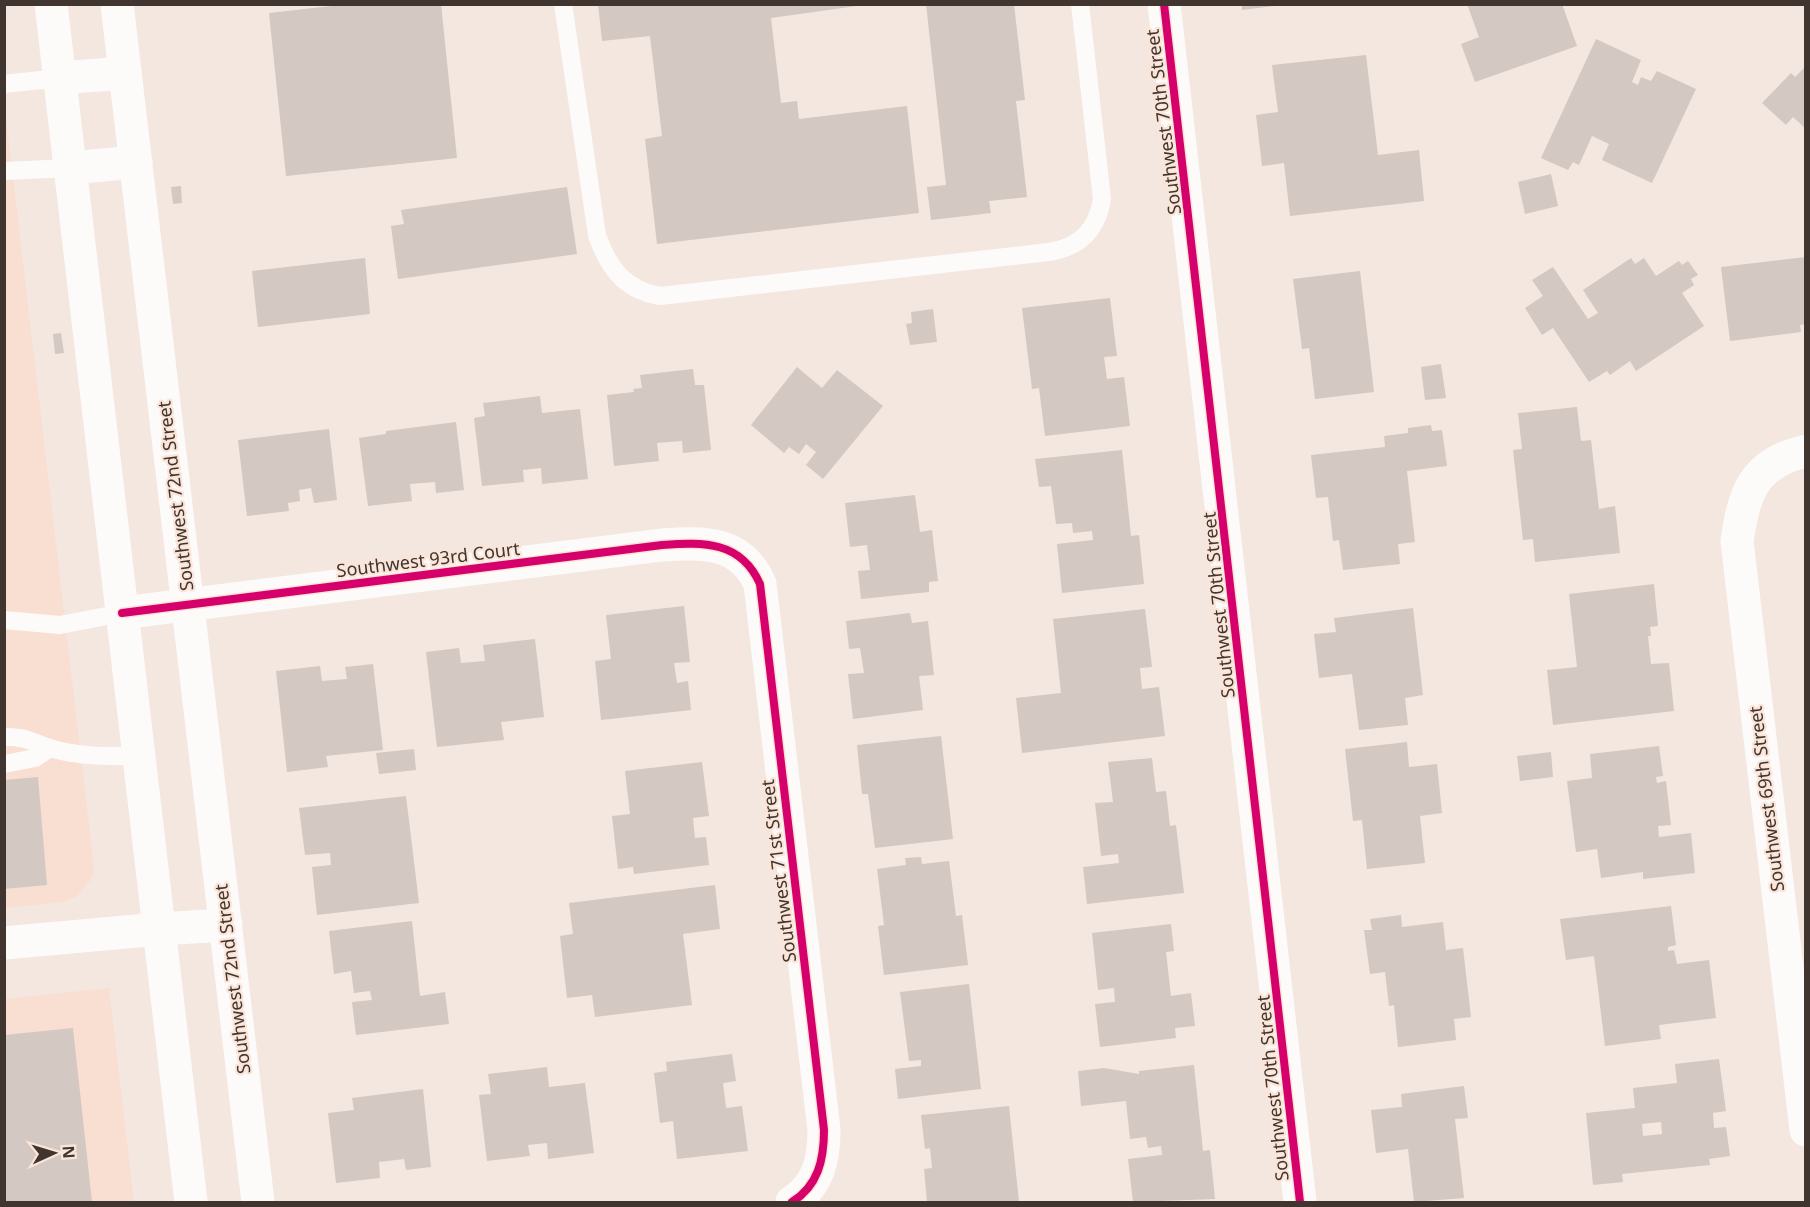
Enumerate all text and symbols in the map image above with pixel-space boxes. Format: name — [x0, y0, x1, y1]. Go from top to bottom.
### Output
street label: Southwest 70th Street — [1140, 27, 1186, 216]
street label: Southwest 72nd Street — [151, 399, 199, 592]
street label: Southwest 70th Street — [1196, 510, 1240, 699]
street label: Southwest 93rd Court — [335, 536, 521, 582]
street label: Southwest 69th Street — [1743, 704, 1789, 893]
street label: Southwest 71st Street — [755, 778, 801, 964]
street label: Southwest 72nd Street — [208, 882, 256, 1075]
street label: Southwest 70th Street — [1250, 993, 1294, 1182]
north arrow — [24, 1123, 84, 1183]
text: N — [58, 1145, 80, 1159]

